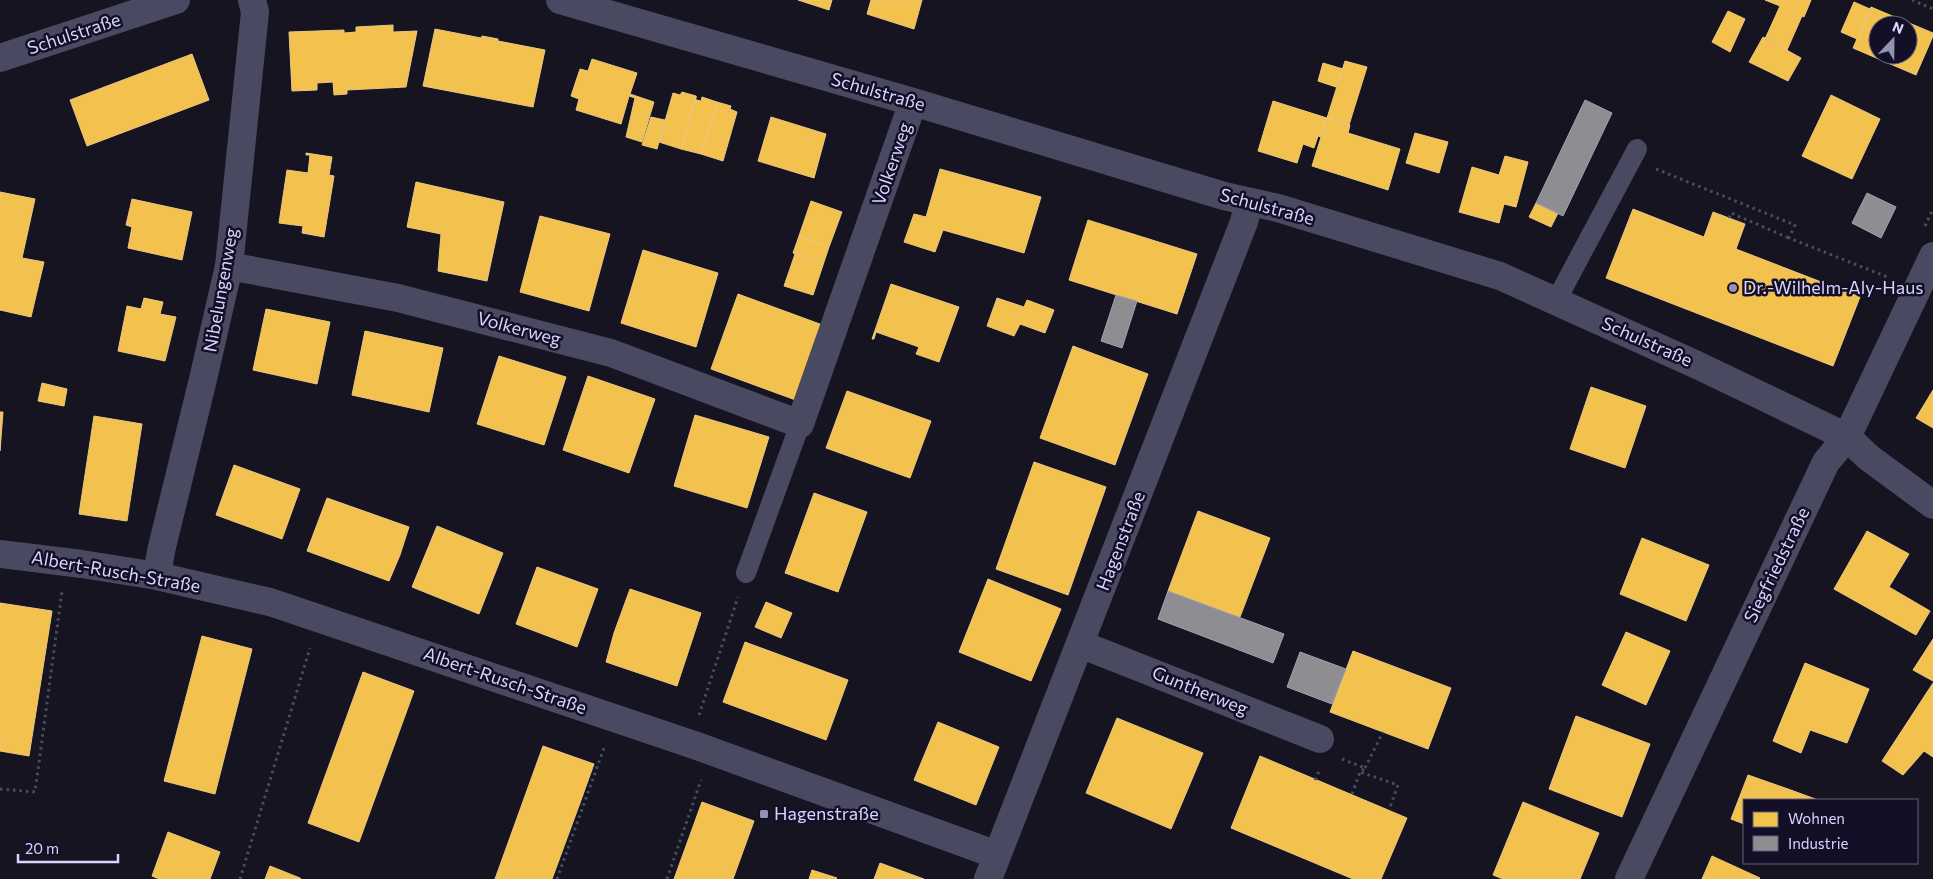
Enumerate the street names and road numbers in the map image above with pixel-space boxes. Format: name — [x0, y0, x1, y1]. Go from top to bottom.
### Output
street label: Schulstraße — [24, 8, 123, 58]
street label: Schulstraße — [829, 67, 928, 115]
street label: Volkerweg — [867, 119, 915, 208]
street label: Schulstraße — [1218, 183, 1317, 229]
street label: Nibelungenweg — [198, 226, 242, 354]
street label: Volkerweg — [475, 306, 564, 350]
street label: Schulstraße — [1599, 311, 1696, 371]
street label: Hagenstraße — [1091, 488, 1149, 593]
street label: Siegfriedstraße — [1739, 503, 1814, 626]
street label: Albert-Rusch-Straße — [30, 545, 202, 597]
street label: Albert-Rusch-Straße — [421, 642, 590, 718]
street label: Guntherweg — [1149, 661, 1252, 719]

